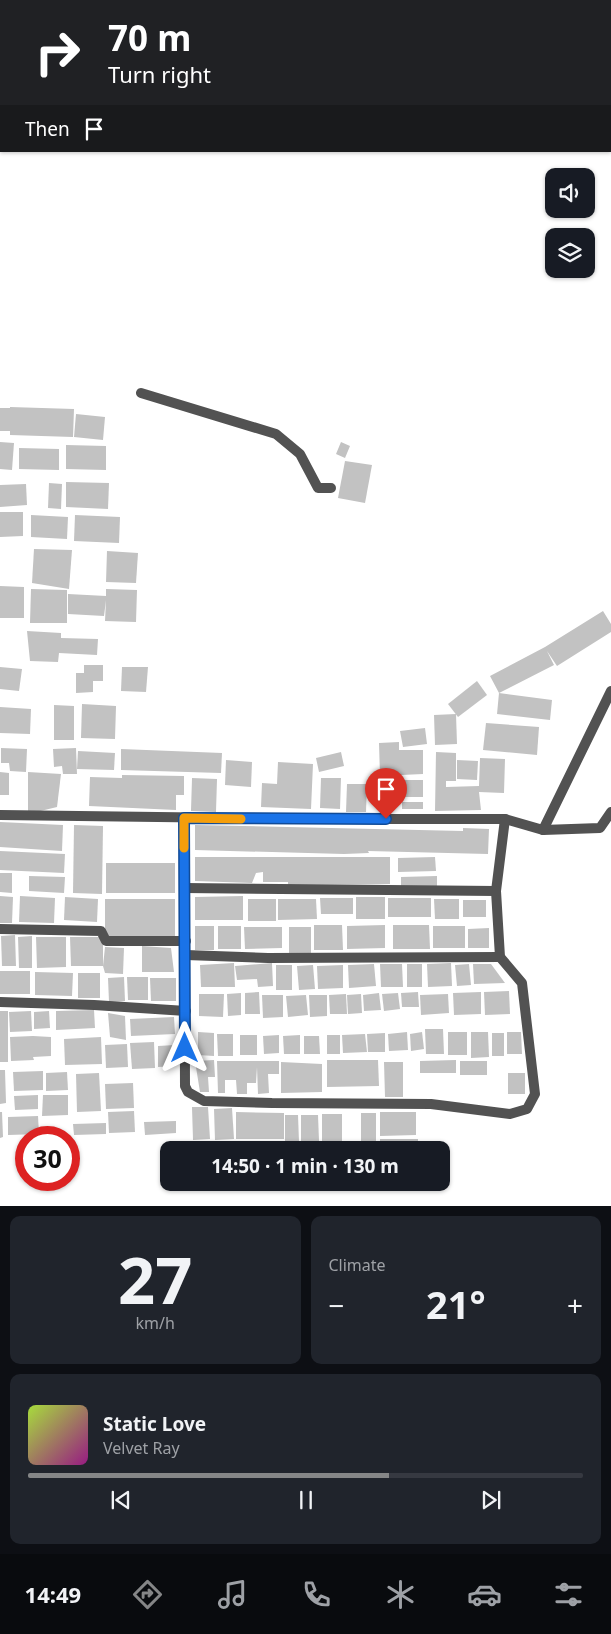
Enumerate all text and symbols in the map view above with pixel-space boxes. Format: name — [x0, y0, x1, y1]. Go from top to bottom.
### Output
text: 70 m — [108, 14, 191, 61]
icon: right — [25, 20, 90, 85]
text: Turn right — [108, 59, 211, 89]
icon: arrive — [80, 115, 108, 143]
text: Then — [25, 116, 70, 142]
map controls — [545, 168, 595, 278]
button: sound — [545, 168, 595, 218]
button: layers — [545, 228, 595, 278]
pin — [365, 768, 407, 819]
icon: arrive — [372, 775, 400, 803]
position arrow — [158, 1021, 210, 1073]
speed limit sign: 30 — [15, 1126, 80, 1191]
text: 14:50 · 1 min · 130 m — [211, 1153, 399, 1179]
text: 27 — [118, 1235, 192, 1323]
text: Climate — [329, 1254, 386, 1276]
text: 21° — [426, 1278, 486, 1330]
text: − — [329, 1286, 345, 1324]
text: + — [567, 1286, 583, 1324]
text: km/h — [136, 1312, 175, 1334]
text: Static Love — [103, 1411, 206, 1437]
text: Velvet Ray — [103, 1437, 180, 1459]
icon: previous — [107, 1486, 135, 1514]
icon: pause — [292, 1486, 320, 1514]
icon: next — [477, 1486, 505, 1514]
icon: directions — [130, 1577, 165, 1612]
icon: music — [215, 1577, 250, 1612]
icon: phone — [299, 1577, 334, 1612]
icon: climate — [383, 1577, 418, 1612]
icon: car — [467, 1577, 502, 1612]
icon: filters — [551, 1577, 586, 1612]
text: 14:49 — [25, 1579, 81, 1609]

